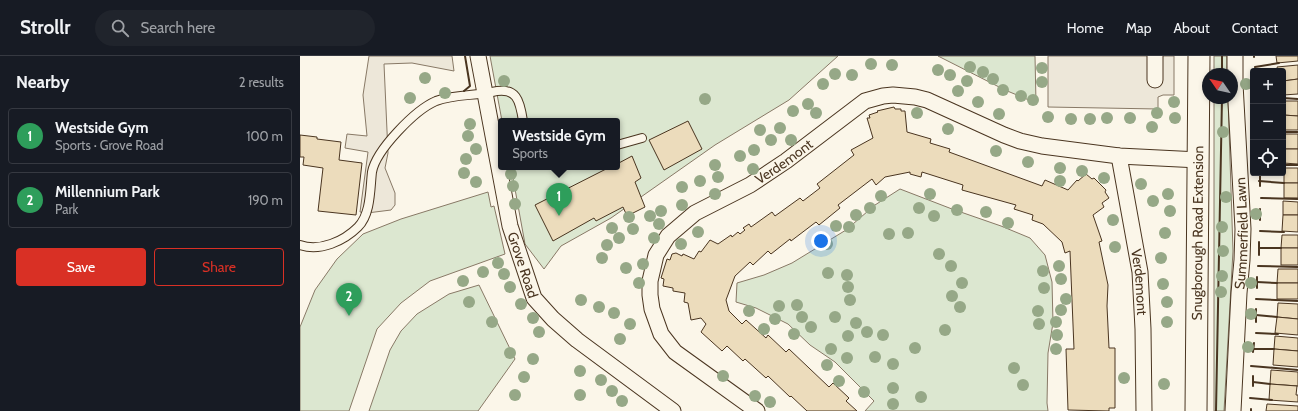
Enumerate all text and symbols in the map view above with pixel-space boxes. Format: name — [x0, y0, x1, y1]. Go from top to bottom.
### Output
search box — [95, 10, 375, 46]
text: Strollr — [20, 16, 71, 39]
icon: search — [109, 17, 131, 39]
text: Search here — [141, 19, 215, 37]
text: Home — [1067, 19, 1104, 37]
text: Map — [1126, 19, 1151, 37]
text: About — [1173, 19, 1210, 37]
text: Contact — [1232, 19, 1278, 37]
north arrow — [1202, 68, 1238, 104]
map controls — [1250, 68, 1286, 176]
button: + — [1250, 68, 1286, 104]
text: Nearby — [16, 72, 69, 92]
text: 2 results — [239, 74, 284, 90]
button: − — [1250, 104, 1286, 140]
popup — [498, 118, 620, 170]
text: Westside Gym — [55, 119, 149, 137]
text: Westside Gym — [512, 127, 606, 145]
text: 1 — [28, 128, 32, 144]
text: 100 m — [246, 128, 283, 144]
street label: Verdemont — [752, 135, 816, 188]
text: Sports · Grove Road — [55, 137, 163, 153]
button: locate — [1250, 140, 1286, 176]
text: Sports — [512, 145, 548, 161]
street label: Snugborough Road Extension — [1188, 145, 1207, 320]
street label: Summerfield Lawn — [1230, 177, 1252, 290]
text: Millennium Park — [55, 183, 160, 201]
pin: 1 — [546, 183, 572, 216]
text: 2 — [27, 192, 33, 208]
text: 190 m — [248, 192, 283, 208]
text: Park — [55, 201, 78, 217]
street label: Grove Road — [504, 229, 542, 300]
your location — [811, 231, 831, 251]
button: Save — [16, 248, 146, 286]
button: Share — [154, 248, 284, 286]
street label: Verdemont — [1127, 248, 1151, 316]
pin: 2 — [336, 283, 362, 316]

